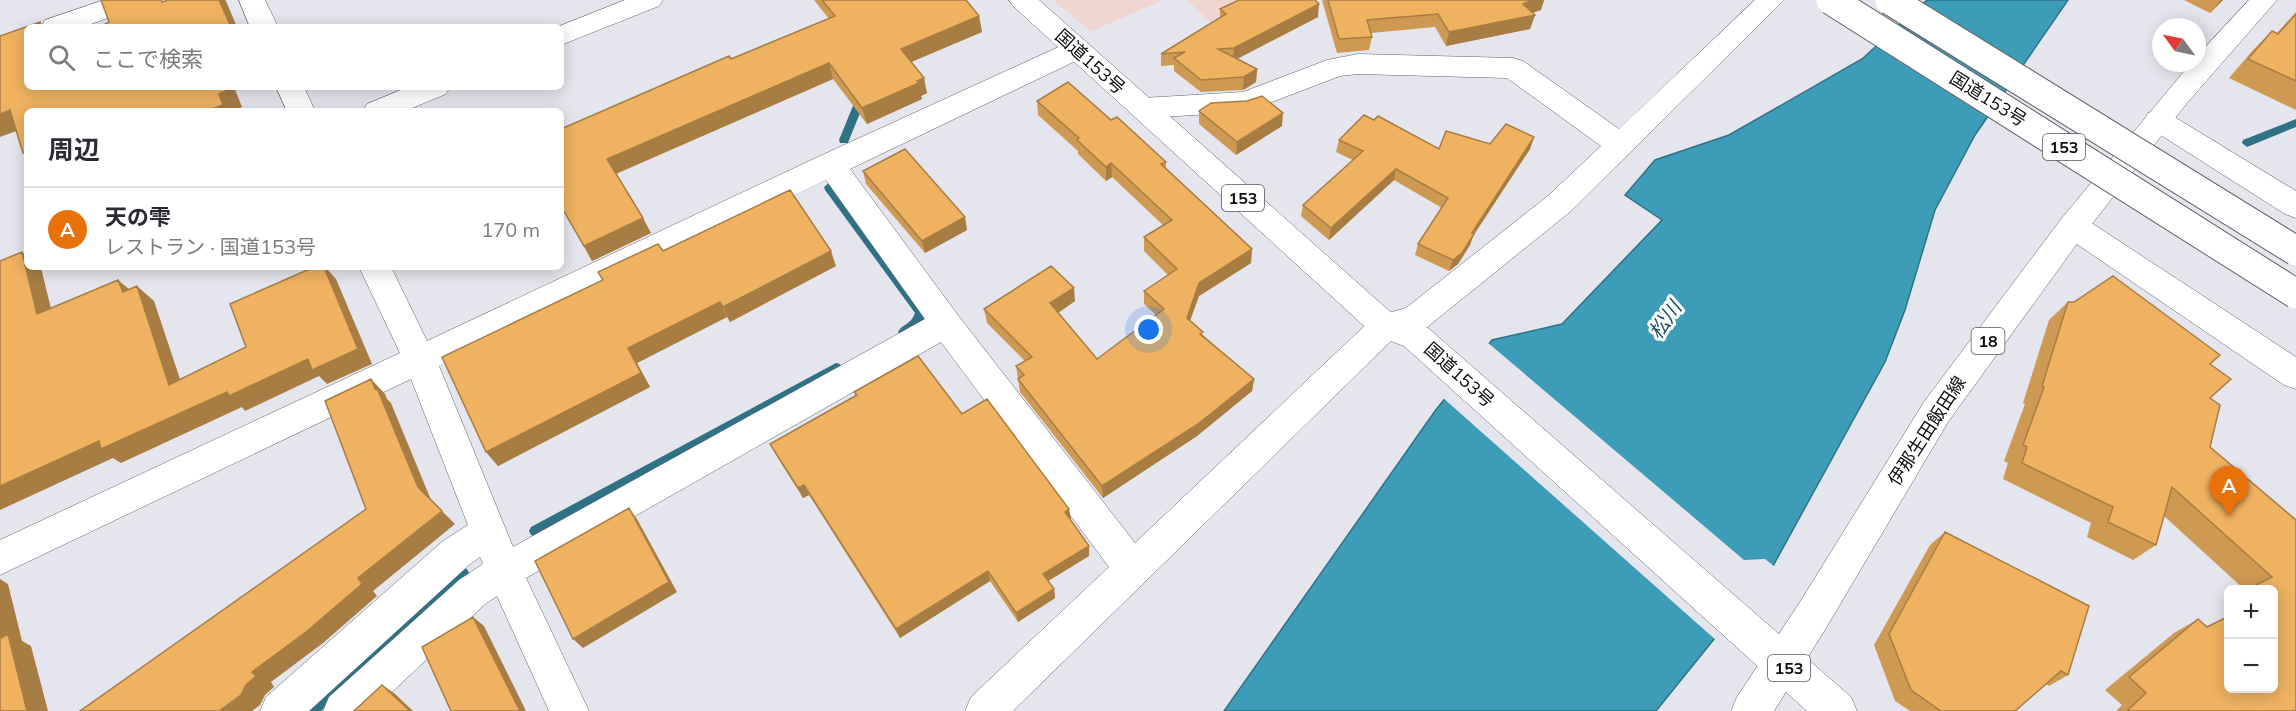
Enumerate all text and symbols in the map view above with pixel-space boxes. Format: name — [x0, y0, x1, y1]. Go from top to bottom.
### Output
north arrow — [2152, 18, 2206, 72]
search box — [24, 24, 564, 90]
street label: 国道153号 — [1051, 24, 1130, 99]
icon: search — [45, 41, 78, 74]
text: ここで検索 — [93, 45, 203, 73]
street label: 国道153号 — [1946, 66, 2031, 131]
text: 周辺 — [48, 133, 100, 166]
road number: 153 — [2043, 134, 2085, 160]
road number: 153 — [1222, 185, 1264, 211]
text: 天の雫 — [105, 203, 171, 231]
text: A — [60, 217, 75, 242]
text: 170 m — [481, 217, 540, 242]
text: レストラン · 国道153号 — [105, 234, 316, 259]
water label: 松川 — [1643, 295, 1687, 343]
your location — [1134, 315, 1163, 344]
road number: 18 — [1972, 328, 2004, 354]
street label: 国道153号 — [1420, 337, 1499, 412]
street label: 伊那生田飯田線 — [1883, 372, 1971, 490]
pin: A — [2210, 466, 2248, 516]
map controls — [2224, 585, 2278, 693]
button: + — [2224, 585, 2278, 639]
button: − — [2224, 639, 2278, 693]
road number: 153 — [1768, 655, 1810, 681]

